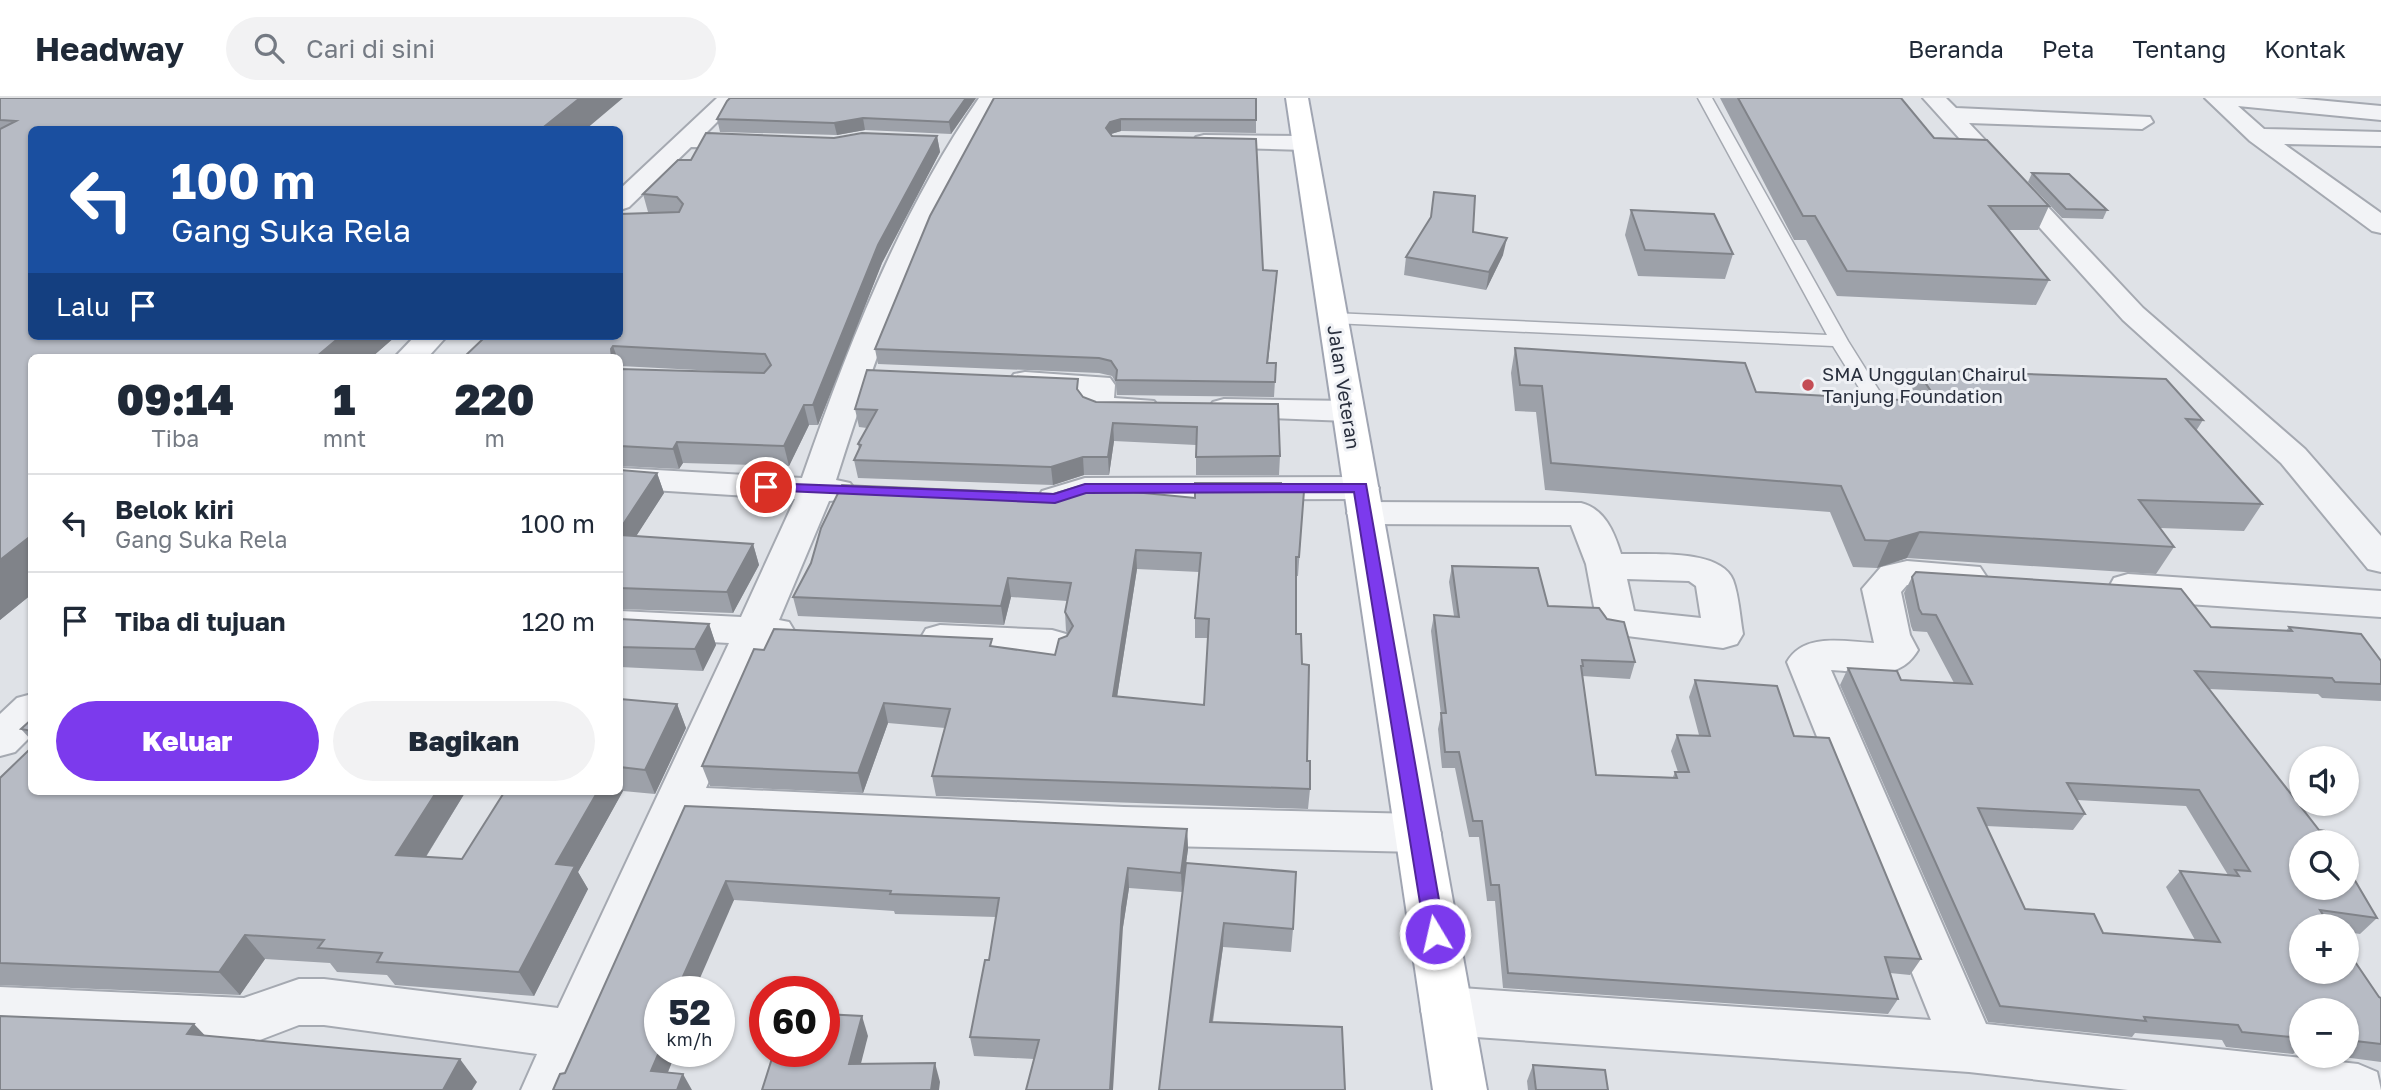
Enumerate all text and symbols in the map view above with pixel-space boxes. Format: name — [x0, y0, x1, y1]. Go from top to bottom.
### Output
search box — [226, 17, 716, 80]
text: Headway — [35, 29, 184, 68]
icon: search — [250, 29, 288, 67]
text: Cari di sini — [306, 33, 435, 64]
text: Beranda — [1908, 34, 2004, 63]
text: Peta — [2042, 34, 2094, 63]
text: Tentang — [2132, 34, 2226, 63]
text: Kontak — [2264, 34, 2346, 63]
text: 100 m — [171, 151, 315, 210]
icon: left — [56, 154, 147, 245]
text: Gang Suka Rela — [171, 211, 411, 249]
icon: arrive — [124, 287, 162, 325]
text: Lalu — [56, 291, 110, 322]
street label: Jalan Veteran — [1323, 323, 1366, 451]
place label: SMA Unggulan Chairul Tanjung Foundation — [1822, 362, 2027, 407]
text: 09:14 — [116, 374, 234, 424]
text: 1 — [333, 374, 356, 424]
text: 220 — [455, 374, 534, 424]
marker: SMA Unggulan Chairul Tanjung Foundation — [1800, 377, 1816, 393]
text: Tiba — [152, 424, 199, 452]
text: mnt — [323, 424, 366, 452]
text: m — [484, 424, 505, 452]
pin — [736, 457, 796, 517]
icon: arrive — [747, 468, 785, 506]
text: Belok kiri — [115, 494, 234, 525]
icon: left — [56, 504, 94, 542]
text: 100 m — [521, 508, 595, 539]
text: Gang Suka Rela — [115, 525, 288, 553]
icon: arrive — [56, 602, 94, 640]
text: Tiba di tujuan — [115, 606, 285, 637]
text: 120 m — [522, 606, 595, 637]
button: Keluar — [56, 701, 319, 781]
button: Bagikan — [333, 701, 595, 781]
map controls — [2289, 746, 2359, 1068]
button: sound — [2289, 746, 2359, 816]
button: search — [2289, 830, 2359, 900]
position arrow — [1398, 897, 1472, 971]
button: + — [2289, 914, 2359, 984]
speed limit sign: 60 — [749, 976, 840, 1067]
text: 52 — [668, 991, 711, 1033]
button: − — [2289, 998, 2359, 1068]
text: km/h — [667, 1028, 712, 1050]

